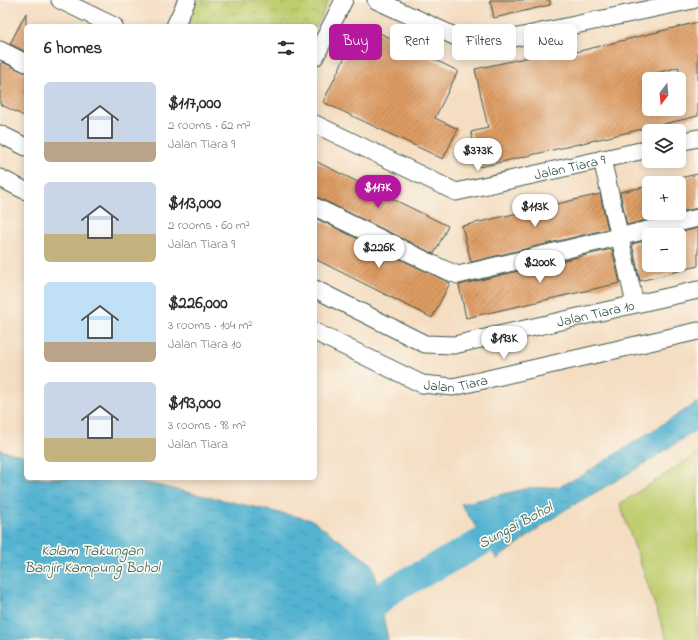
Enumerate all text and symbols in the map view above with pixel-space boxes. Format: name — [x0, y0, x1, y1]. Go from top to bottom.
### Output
chip: Buy — [329, 24, 382, 60]
chip: Rent — [390, 24, 444, 60]
chip: Filters — [452, 24, 516, 60]
chip: New — [524, 24, 577, 60]
text: 6 homes — [44, 36, 102, 61]
icon: filters — [275, 37, 297, 59]
north arrow — [642, 72, 686, 116]
map controls — [642, 72, 686, 272]
text: $117,000 — [168, 91, 221, 116]
icon: home — [76, 98, 124, 146]
text: 2 rooms · 62 m² — [168, 116, 251, 135]
button: layers — [642, 124, 686, 168]
text: Jalan Tiara 9 — [168, 135, 235, 154]
pin: $373K — [450, 138, 506, 172]
text: $373K — [463, 141, 493, 160]
street label: Jalan Tiara 9 — [532, 150, 608, 186]
pin: $117K — [350, 175, 406, 209]
button: + — [642, 176, 686, 220]
text: $117K — [364, 178, 392, 197]
text: $113,000 — [168, 191, 221, 216]
pin: $113K — [507, 194, 563, 228]
text: $113K — [521, 197, 549, 216]
icon: home — [76, 198, 124, 246]
text: 2 rooms · 60 m² — [168, 216, 250, 235]
button: − — [642, 228, 686, 272]
text: Jalan Tiara 9 — [168, 235, 235, 254]
pin: $226K — [351, 235, 407, 269]
text: $226K — [363, 238, 395, 257]
pin: $200K — [512, 250, 568, 284]
text: $200K — [524, 253, 556, 272]
text: $226,000 — [168, 291, 228, 316]
street label: Jalan Tiara 10 — [555, 296, 637, 333]
icon: home — [76, 298, 124, 346]
text: 3 rooms · 104 m² — [168, 316, 252, 335]
pin: $193K — [476, 326, 532, 360]
text: $193K — [490, 329, 518, 348]
text: Jalan Tiara 10 — [168, 335, 241, 354]
street label: Jalan Tiara — [422, 370, 490, 399]
text: $193,000 — [168, 391, 221, 416]
icon: home — [76, 398, 124, 446]
text: 3 rooms · 98 m² — [168, 416, 246, 435]
text: Jalan Tiara — [168, 435, 228, 454]
water label: Sungai Bohol — [474, 496, 559, 556]
water label: Kolam Takungan Banjir Kampung Bohol — [24, 540, 162, 580]

